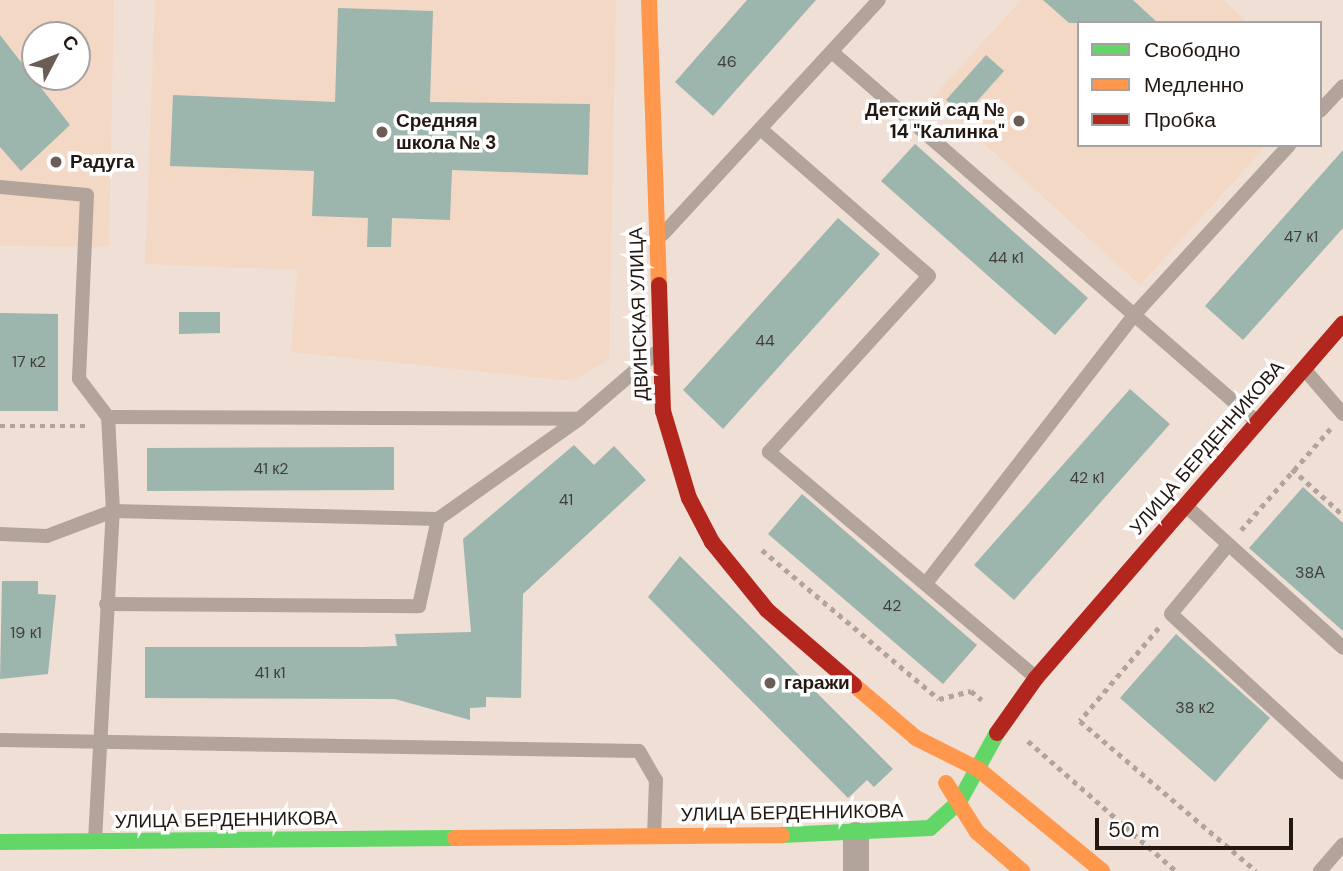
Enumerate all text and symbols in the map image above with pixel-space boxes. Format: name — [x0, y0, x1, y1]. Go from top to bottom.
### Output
north arrow — [21, 21, 91, 91]
legend — [1077, 21, 1322, 147]
text: С — [57, 29, 84, 56]
text: Свободно — [1144, 36, 1241, 64]
house number: 46 — [717, 52, 737, 72]
text: Медленно — [1144, 71, 1244, 99]
place label: Детский сад № 14 "Калинка" — [865, 99, 1005, 143]
text: Пробка — [1144, 106, 1216, 134]
place label: Средняя школа № 3 — [396, 110, 496, 154]
marker: Детский сад № 14 "Калинка" — [1011, 113, 1027, 129]
marker: Средняя школа № 3 — [374, 124, 390, 140]
place label: Радуга — [70, 151, 134, 173]
marker: Радуга — [48, 154, 64, 170]
street label: ДВИНСКАЯ УЛИЦА — [625, 227, 653, 401]
house number: 47 к1 — [1284, 227, 1318, 247]
house number: 44 к1 — [988, 248, 1024, 268]
house number: 44 — [755, 331, 775, 351]
house number: 17 к2 — [12, 352, 46, 372]
street label: УЛИЦА БЕРДЕННИКОВА — [1125, 356, 1289, 540]
house number: 41 к2 — [253, 459, 289, 479]
house number: 42 к1 — [1069, 468, 1105, 488]
house number: 41 — [559, 490, 573, 510]
house number: 38А — [1295, 563, 1325, 583]
house number: 42 — [883, 596, 901, 616]
house number: 19 к1 — [10, 623, 42, 643]
house number: 41 к1 — [255, 663, 285, 683]
place label: гаражи — [784, 672, 850, 694]
marker: гаражи — [762, 675, 778, 691]
house number: 38 к2 — [1175, 698, 1215, 718]
street label: УЛИЦА БЕРДЕННИКОВА — [680, 800, 904, 826]
scale bar — [1098, 804, 1296, 848]
street label: УЛИЦА БЕРДЕННИКОВА — [114, 807, 338, 833]
text: 50 m — [1108, 816, 1159, 844]

